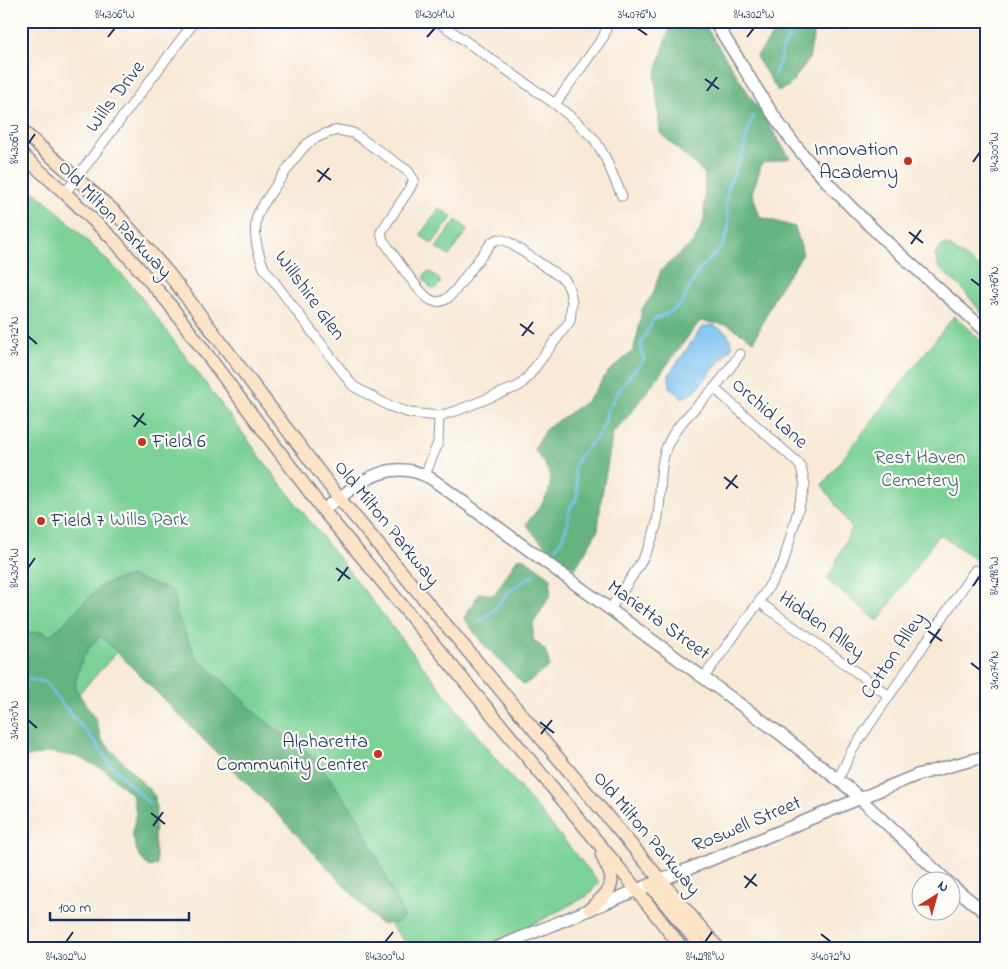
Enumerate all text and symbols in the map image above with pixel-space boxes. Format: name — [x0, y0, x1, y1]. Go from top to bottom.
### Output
text: 84.306°W — [95, 6, 135, 24]
text: 84.304°W — [415, 6, 455, 24]
text: 34.076°N — [617, 6, 657, 24]
text: 84.302°W — [734, 6, 774, 24]
street label: Wills Drive — [79, 55, 153, 139]
text: 84.306°W — [6, 124, 24, 164]
text: 84.300°W — [986, 132, 1004, 172]
place label: Innovation Academy — [814, 136, 898, 188]
street label: Old Milton Parkway — [50, 154, 178, 286]
marker: Innovation Academy — [902, 155, 914, 167]
street label: Willshire Glen — [266, 245, 352, 347]
text: 34.076°N — [986, 266, 1004, 306]
text: 34.072°N — [6, 316, 24, 356]
street label: Orchid Lane — [724, 372, 814, 456]
place label: Field 6 — [151, 428, 206, 457]
marker: Field 6 — [136, 436, 148, 448]
park label: Rest Haven Cemetery — [874, 444, 966, 496]
street label: Old Milton Parkway — [326, 455, 446, 593]
park label: Wills Park — [110, 506, 188, 535]
place label: Field 7 — [50, 507, 104, 536]
marker: Field 7 — [35, 515, 47, 527]
text: 84.304°W — [6, 548, 24, 588]
text: 84.298°W — [986, 557, 1004, 595]
street label: Marietta Street — [600, 574, 716, 669]
street label: Hidden Alley — [772, 585, 870, 667]
street label: Cotton Alley — [854, 607, 934, 705]
text: 34.074°N — [986, 651, 1004, 689]
text: 34.070°N — [6, 701, 24, 739]
place label: Alpharetta Community Center — [216, 728, 369, 780]
marker: Alpharetta Community Center — [372, 748, 384, 760]
street label: Old Milton Parkway — [585, 765, 707, 903]
street label: Roswell Street — [688, 789, 806, 861]
north arrow — [910, 872, 960, 922]
text: N — [933, 876, 953, 898]
scale bar — [50, 889, 189, 921]
text: 100 m — [58, 897, 91, 919]
text: 84.302°W — [46, 948, 86, 966]
text: 84.300°W — [365, 948, 405, 966]
text: 84.298°W — [686, 948, 724, 966]
text: 34.072°N — [811, 948, 851, 966]

